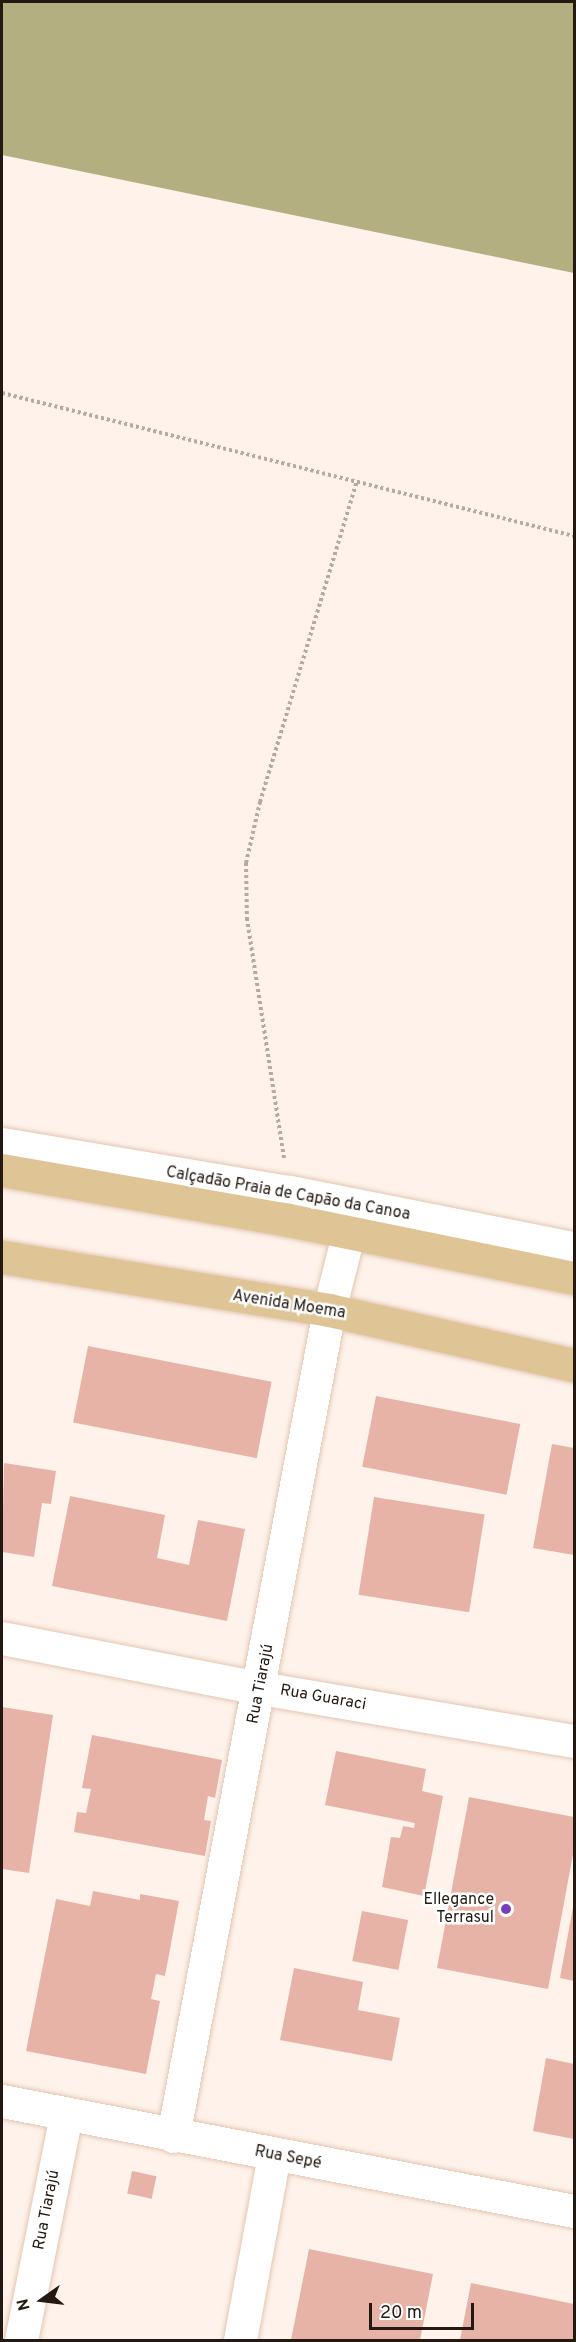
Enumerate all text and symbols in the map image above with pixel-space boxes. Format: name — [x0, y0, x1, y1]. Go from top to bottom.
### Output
street label: Calçadão Praia de Capão da Canoa — [164, 1163, 412, 1225]
street label: Avenida Moema — [231, 1287, 347, 1323]
street label: Rua Tiarajú — [244, 1642, 278, 1726]
street label: Rua Guaraci — [278, 1681, 368, 1715]
place label: Ellegance Terrasul — [423, 1890, 494, 1928]
marker: Ellegance Terrasul — [499, 1902, 513, 1916]
street label: Rua Sepé — [253, 2142, 323, 2174]
street label: Rua Tiarajú — [30, 2168, 64, 2252]
north arrow — [12, 2270, 72, 2330]
scale bar — [372, 2291, 477, 2329]
text: N — [13, 2296, 36, 2312]
text: 20 m — [380, 2302, 422, 2325]

